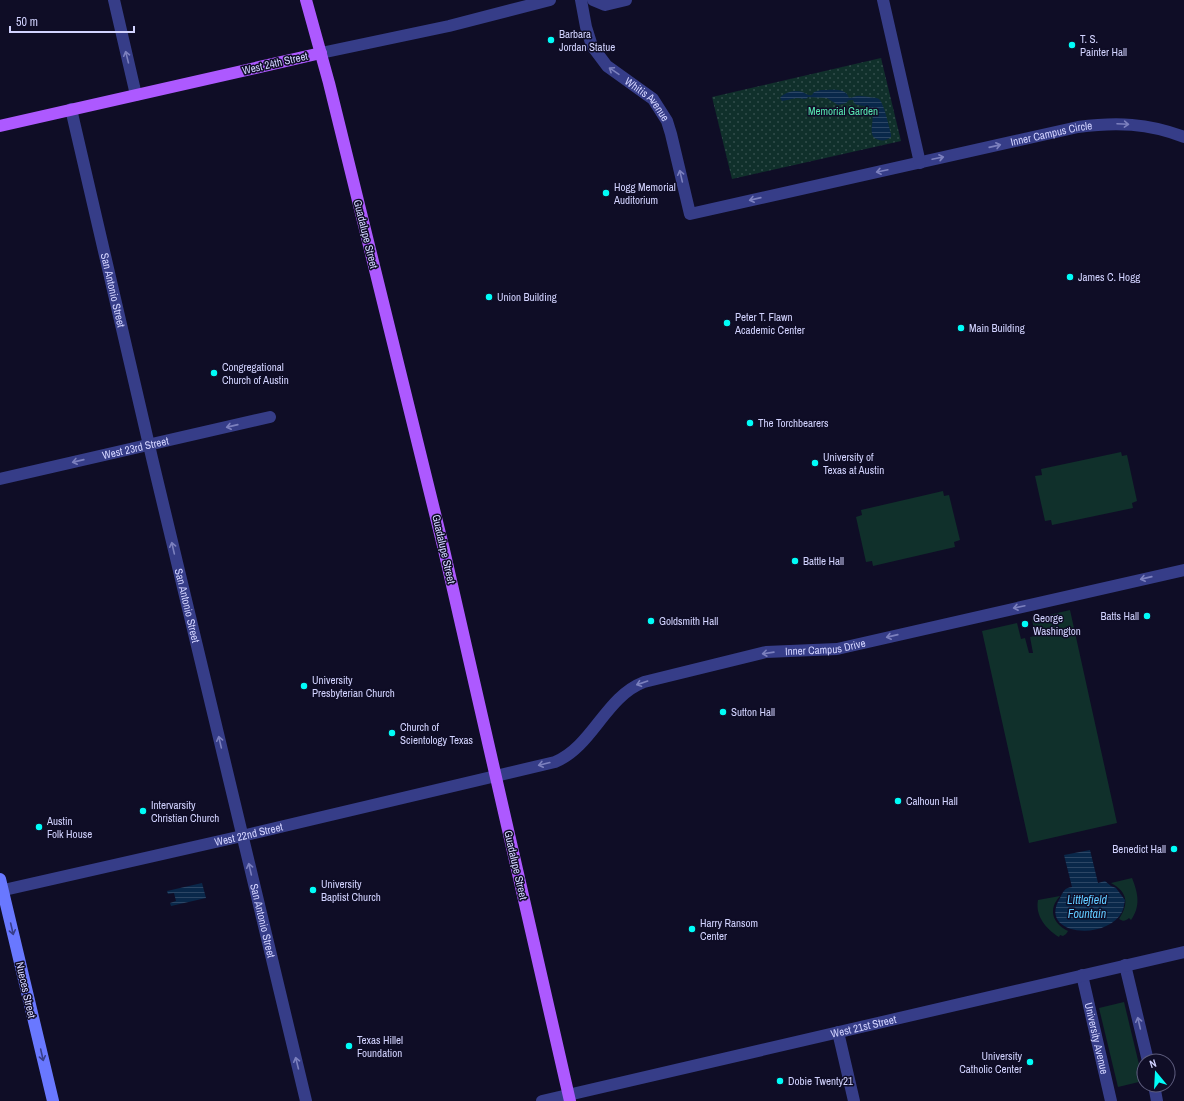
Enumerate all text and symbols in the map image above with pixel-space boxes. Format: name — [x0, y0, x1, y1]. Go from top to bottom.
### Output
scale bar — [10, 8, 134, 34]
text: 50 m — [16, 14, 38, 30]
place label: Barbara Jordan Statue — [559, 27, 615, 54]
place label: T. S. Painter Hall — [1080, 32, 1127, 59]
marker: Barbara Jordan Statue — [546, 35, 556, 45]
marker: T. S. Painter Hall — [1067, 40, 1077, 50]
street label: West 24th Street — [241, 49, 310, 77]
one-way arrow — [123, 51, 131, 64]
one-way arrow — [609, 67, 620, 75]
street label: Whitis Avenue — [622, 74, 672, 124]
park label: Memorial Garden — [808, 104, 878, 118]
street label: Inner Campus Circle — [1009, 118, 1093, 149]
one-way arrow — [1116, 120, 1129, 128]
one-way arrow — [989, 141, 1002, 149]
one-way arrow — [932, 154, 945, 162]
one-way arrow — [875, 167, 888, 175]
one-way arrow — [677, 169, 684, 182]
place label: Hogg Memorial Auditorium — [613, 180, 676, 207]
marker: Hogg Memorial Auditorium — [601, 188, 611, 198]
one-way arrow — [748, 196, 761, 203]
street label: Guadalupe Street — [351, 198, 381, 270]
street label: San Antonio Street — [98, 252, 129, 329]
place label: James C. Hogg — [1078, 270, 1140, 284]
marker: James C. Hogg — [1065, 272, 1075, 282]
place label: Union Building — [497, 290, 557, 304]
marker: Union Building — [484, 292, 494, 302]
place label: Peter T. Flawn Academic Center — [734, 310, 805, 337]
marker: Peter T. Flawn Academic Center — [722, 318, 732, 328]
place label: Main Building — [969, 321, 1025, 335]
marker: Main Building — [956, 323, 966, 333]
place label: Congregational Church of Austin — [222, 360, 289, 387]
marker: Congregational Church of Austin — [209, 368, 219, 378]
place label: The Torchbearers — [758, 416, 829, 430]
marker: The Torchbearers — [745, 418, 755, 428]
one-way arrow — [226, 422, 239, 430]
street label: West 23rd Street — [101, 433, 171, 462]
place label: University of Texas at Austin — [823, 450, 884, 477]
one-way arrow — [72, 458, 85, 466]
marker: University of Texas at Austin — [810, 458, 820, 468]
street label: Guadalupe Street — [429, 513, 459, 585]
one-way arrow — [169, 542, 177, 555]
place label: Battle Hall — [803, 554, 844, 568]
marker: Battle Hall — [790, 556, 800, 566]
street label: San Antonio Street — [172, 567, 203, 645]
one-way arrow — [1140, 575, 1153, 583]
one-way arrow — [1013, 603, 1026, 611]
place label: Batts Hall — [1100, 609, 1139, 623]
place label: George Washington — [1033, 611, 1081, 638]
marker: Batts Hall — [1142, 611, 1152, 621]
place label: Goldsmith Hall — [659, 614, 718, 628]
marker: Goldsmith Hall — [646, 616, 656, 626]
marker: George Washington — [1020, 619, 1030, 629]
one-way arrow — [886, 633, 899, 640]
street label: Inner Campus Drive — [785, 636, 867, 658]
one-way arrow — [762, 649, 775, 657]
place label: University Presbyterian Church — [312, 673, 395, 700]
one-way arrow — [636, 680, 648, 688]
marker: University Presbyterian Church — [299, 681, 309, 691]
place label: Sutton Hall — [731, 705, 775, 719]
marker: Sutton Hall — [718, 707, 728, 717]
place label: Church of Scientology Texas — [400, 720, 474, 747]
marker: Church of Scientology Texas — [387, 728, 397, 738]
one-way arrow — [215, 736, 223, 749]
one-way arrow — [538, 761, 551, 769]
place label: Calhoun Hall — [906, 794, 958, 808]
marker: Calhoun Hall — [893, 796, 903, 806]
place label: Intervarsity Christian Church — [151, 798, 219, 825]
marker: Intervarsity Christian Church — [138, 806, 148, 816]
place label: Austin Folk House — [46, 814, 92, 841]
street label: West 22nd Street — [213, 819, 285, 849]
marker: Austin Folk House — [34, 822, 44, 832]
street label: Guadalupe Street — [501, 829, 531, 901]
place label: Benedict Hall — [1112, 842, 1166, 856]
marker: Benedict Hall — [1169, 844, 1179, 854]
one-way arrow — [246, 862, 253, 875]
place label: University Baptist Church — [321, 877, 381, 904]
street label: San Antonio Street — [247, 882, 279, 960]
marker: University Baptist Church — [308, 885, 318, 895]
water label: Littlefield Fountain — [1067, 892, 1107, 922]
place label: Harry Ransom Center — [700, 916, 758, 943]
one-way arrow — [8, 922, 16, 935]
marker: Harry Ransom Center — [687, 924, 697, 934]
street label: Nueces Street — [13, 961, 39, 1020]
street label: University Avenue — [1082, 1001, 1112, 1076]
street label: West 21st Street — [829, 1012, 898, 1041]
one-way arrow — [1134, 1017, 1142, 1030]
place label: Texas Hillel Foundation — [357, 1033, 403, 1060]
marker: Texas Hillel Foundation — [344, 1041, 354, 1051]
one-way arrow — [39, 1048, 46, 1061]
place label: University Catholic Center — [959, 1049, 1022, 1076]
north arrow — [1136, 1053, 1176, 1093]
text: N — [1148, 1056, 1158, 1071]
one-way arrow — [292, 1057, 300, 1070]
marker: University Catholic Center — [1025, 1057, 1035, 1067]
place label: Dobie Twenty21 — [788, 1074, 853, 1088]
marker: Dobie Twenty21 — [775, 1076, 785, 1086]

